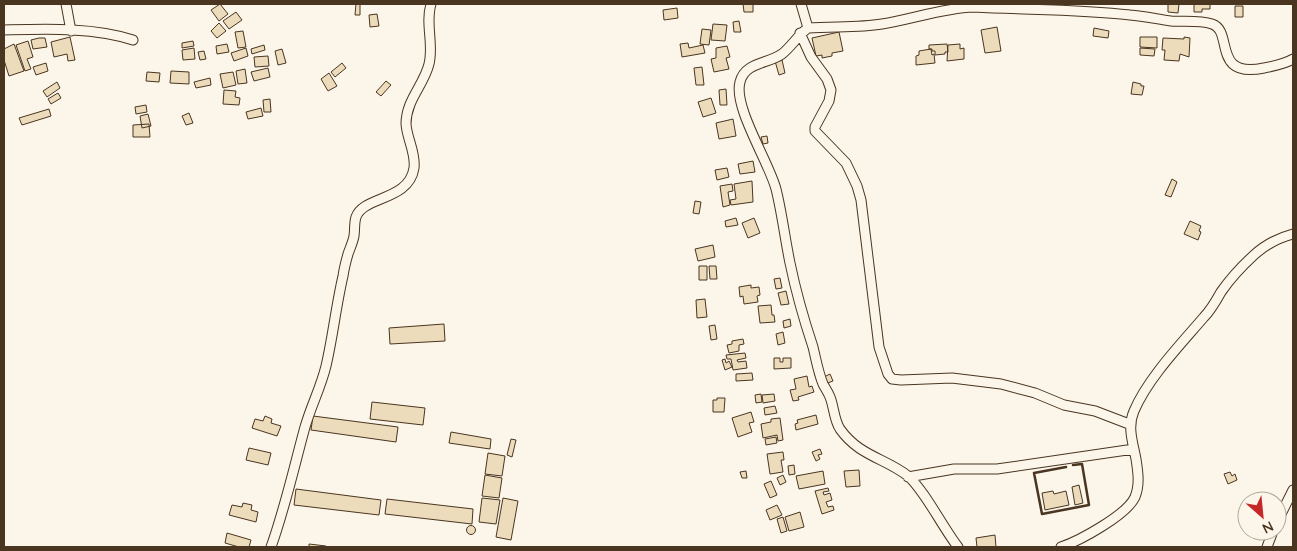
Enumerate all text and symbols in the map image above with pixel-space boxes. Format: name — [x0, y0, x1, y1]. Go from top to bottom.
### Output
north arrow — [1237, 491, 1287, 541]
text: N — [1259, 517, 1277, 538]

